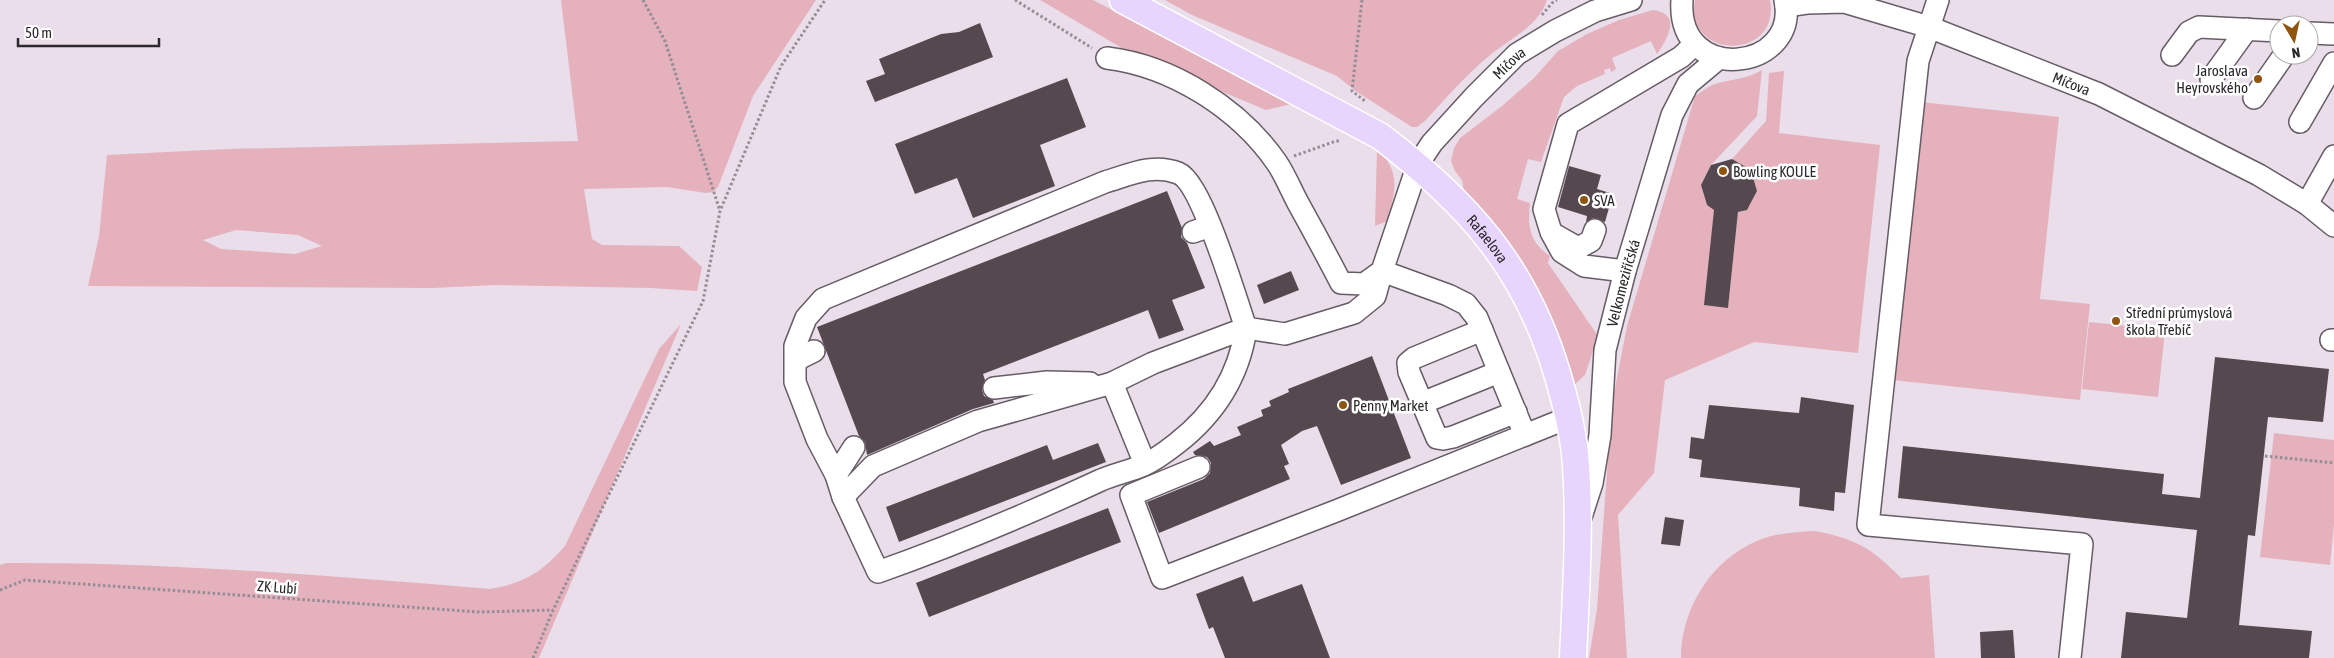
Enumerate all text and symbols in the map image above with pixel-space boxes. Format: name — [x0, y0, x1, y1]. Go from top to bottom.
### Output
scale bar — [18, 15, 159, 47]
north arrow — [2269, 15, 2319, 65]
text: 50 m — [25, 24, 52, 41]
street label: Míčova — [1489, 43, 1528, 82]
text: N — [2291, 44, 2301, 61]
place label: Jaroslava Heyrovského — [2176, 62, 2248, 96]
street label: Míčova — [2050, 68, 2093, 98]
marker: Jaroslava Heyrovského — [2252, 73, 2264, 85]
place label: Bowling KOULE — [1733, 163, 1816, 180]
marker: Bowling KOULE — [1717, 165, 1729, 177]
place label: SVA — [1594, 192, 1615, 209]
marker: SVA — [1578, 194, 1590, 206]
street label: Rafaelova — [1464, 211, 1512, 266]
street label: Velkomeziříčská — [1603, 237, 1643, 328]
place label: Střední průmyslová škola Třebíč — [2126, 304, 2232, 338]
marker: Střední průmyslová škola Třebíč — [2110, 315, 2122, 327]
place label: Penny Market — [1353, 397, 1429, 414]
marker: Penny Market — [1337, 399, 1349, 411]
street label: ZK Lubí — [257, 577, 298, 597]

